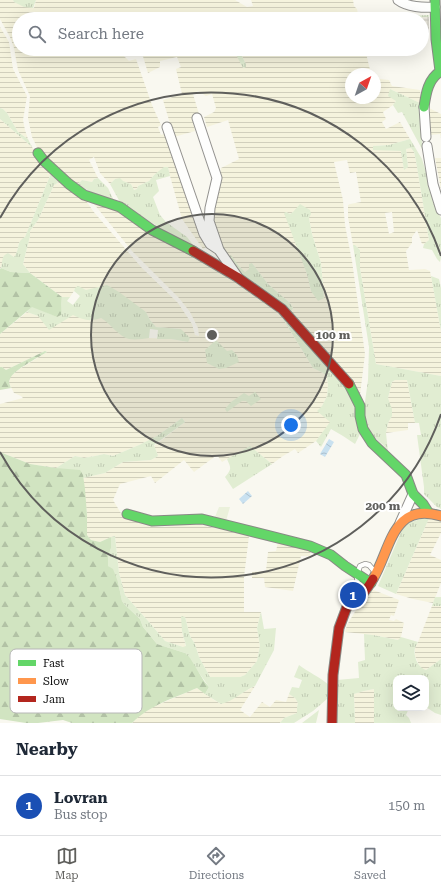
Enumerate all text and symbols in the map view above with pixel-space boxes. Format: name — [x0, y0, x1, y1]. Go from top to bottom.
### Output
search box — [12, 12, 429, 56]
icon: search — [26, 23, 48, 45]
text: Search here — [58, 25, 144, 43]
north arrow — [345, 68, 381, 104]
centre of rings — [205, 328, 219, 342]
text: 100 m — [316, 328, 351, 342]
your location — [281, 415, 301, 435]
text: 200 m — [366, 499, 401, 513]
pin: 1 — [340, 580, 366, 610]
legend — [10, 649, 142, 713]
text: Fast — [43, 657, 64, 670]
text: Slow — [43, 675, 70, 688]
map controls — [393, 675, 429, 711]
button: layers — [393, 675, 429, 711]
text: Jam — [43, 693, 65, 706]
text: Nearby — [16, 739, 78, 759]
text: Lovran — [54, 789, 107, 807]
text: 1 — [25, 798, 33, 813]
text: 150 m — [388, 798, 425, 813]
text: Bus stop — [54, 807, 108, 822]
tab: Map — [55, 845, 79, 882]
tab: Directions — [189, 845, 244, 882]
tab: Saved — [354, 845, 386, 882]

